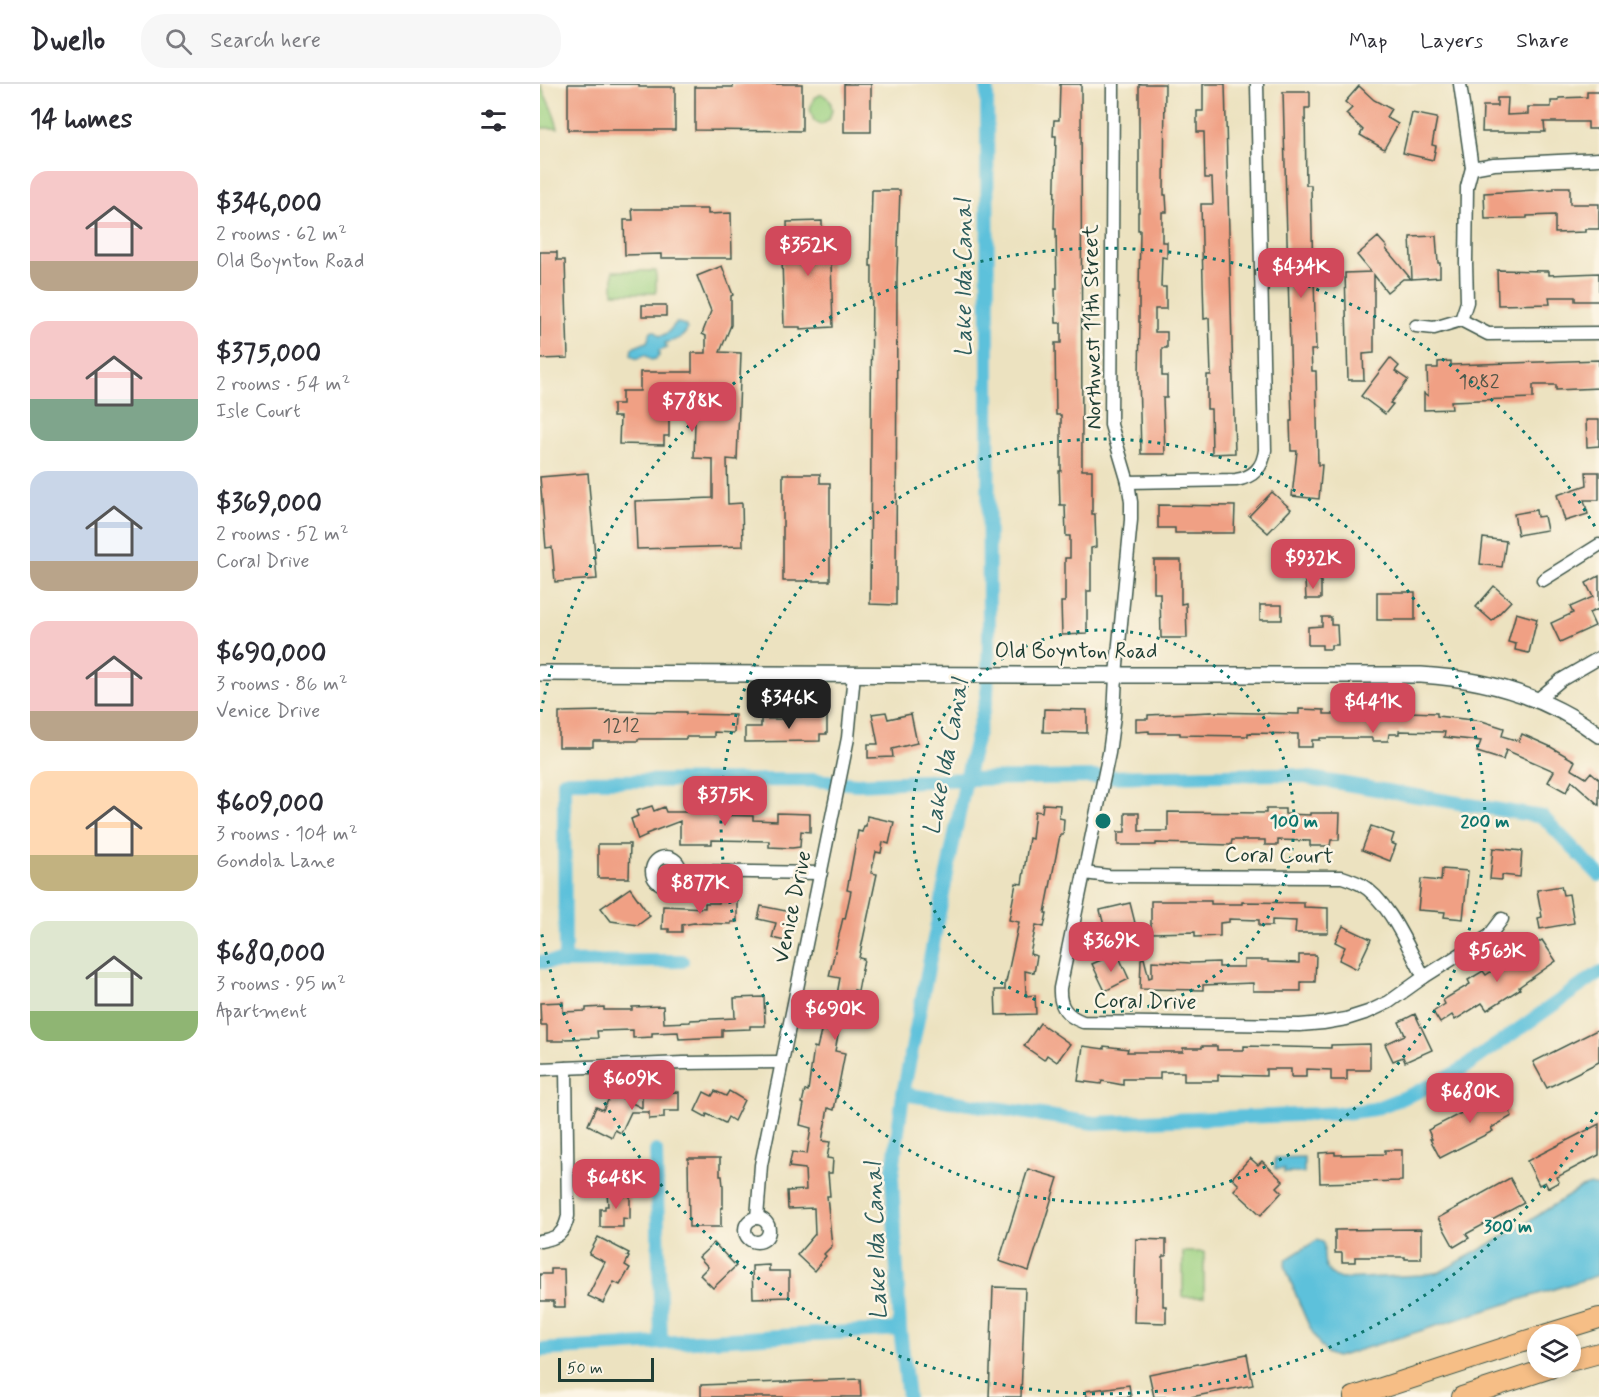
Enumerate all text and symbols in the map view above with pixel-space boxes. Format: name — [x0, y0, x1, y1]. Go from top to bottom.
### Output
search box — [141, 14, 561, 68]
text: Dwello — [30, 23, 105, 60]
icon: search — [162, 25, 195, 58]
text: Search here — [210, 27, 321, 55]
text: Map — [1349, 27, 1387, 55]
text: Layers — [1420, 27, 1483, 55]
text: Share — [1516, 27, 1569, 55]
text: 14 homes — [30, 103, 132, 137]
icon: filters — [477, 104, 510, 137]
text: $346,000 — [216, 187, 322, 221]
icon: home — [78, 195, 150, 267]
water label: Lake Ida Canal — [949, 197, 980, 357]
text: 2 rooms · 62 m² — [216, 221, 347, 248]
street label: Northwest 11th Street — [1077, 224, 1109, 430]
pin: $352K — [766, 226, 850, 277]
text: $352K — [779, 232, 837, 259]
text: Old Boynton Road — [216, 248, 364, 275]
pin: $434K — [1259, 248, 1343, 299]
text: $434K — [1272, 254, 1330, 281]
text: $375,000 — [216, 337, 321, 371]
icon: home — [78, 345, 150, 417]
house number: 1082 — [1459, 369, 1500, 396]
text: 2 rooms · 54 m² — [216, 371, 350, 398]
pin: $788K — [650, 382, 734, 433]
text: $788K — [662, 388, 722, 415]
text: Isle Court — [216, 398, 301, 425]
text: $369,000 — [216, 487, 322, 521]
icon: home — [78, 495, 150, 567]
text: 2 rooms · 52 m² — [216, 521, 349, 548]
pin: $932K — [1271, 539, 1355, 590]
text: $932K — [1285, 545, 1341, 572]
text: Coral Drive — [216, 548, 310, 575]
text: $690,000 — [216, 637, 326, 671]
street label: Old Boynton Road — [994, 638, 1158, 666]
icon: home — [78, 645, 150, 717]
text: 3 rooms · 86 m² — [216, 671, 348, 698]
water label: Lake Ida Canal — [917, 674, 978, 838]
pin: $346K — [747, 679, 831, 730]
pin: $441K — [1331, 683, 1415, 734]
text: $346K — [761, 685, 817, 712]
text: $441K — [1344, 689, 1402, 716]
text: Venice Drive — [216, 698, 320, 725]
house number: 1212 — [602, 713, 640, 740]
pin: $375K — [683, 776, 767, 827]
text: $375K — [697, 782, 753, 809]
text: $609,000 — [216, 787, 324, 821]
icon: home — [78, 795, 150, 867]
text: 100 m — [1270, 810, 1318, 834]
text: 200 m — [1460, 810, 1510, 834]
centre of rings — [1093, 811, 1113, 831]
text: 3 rooms · 104 m² — [216, 821, 358, 848]
street label: Coral Court — [1224, 841, 1334, 871]
text: Gondola Lane — [216, 848, 335, 875]
street label: Venice Drive — [767, 848, 819, 966]
pin: $877K — [658, 864, 742, 915]
text: $877K — [671, 870, 729, 897]
pin: $369K — [1069, 922, 1153, 973]
text: $369K — [1083, 928, 1139, 955]
pin: $563K — [1455, 932, 1539, 983]
text: $680,000 — [216, 937, 325, 971]
text: $563K — [1468, 938, 1526, 965]
icon: home — [78, 945, 150, 1017]
text: 3 rooms · 95 m² — [216, 971, 346, 998]
street label: Coral Drive — [1093, 987, 1197, 1017]
pin: $690K — [793, 990, 877, 1041]
text: $690K — [805, 996, 865, 1023]
text: Apartment — [216, 998, 307, 1025]
pin: $609K — [590, 1060, 674, 1111]
text: $609K — [603, 1066, 661, 1093]
pin: $680K — [1428, 1073, 1512, 1124]
text: $680K — [1440, 1079, 1500, 1106]
pin: $648K — [574, 1159, 658, 1210]
water label: Lake Ida Canal — [859, 1159, 895, 1321]
text: $648K — [586, 1165, 646, 1192]
text: 300 m — [1484, 1215, 1532, 1239]
map controls — [1527, 1324, 1581, 1378]
button: layers — [1527, 1324, 1581, 1378]
scale bar — [558, 1355, 654, 1382]
text: 50 m — [567, 1358, 603, 1379]

